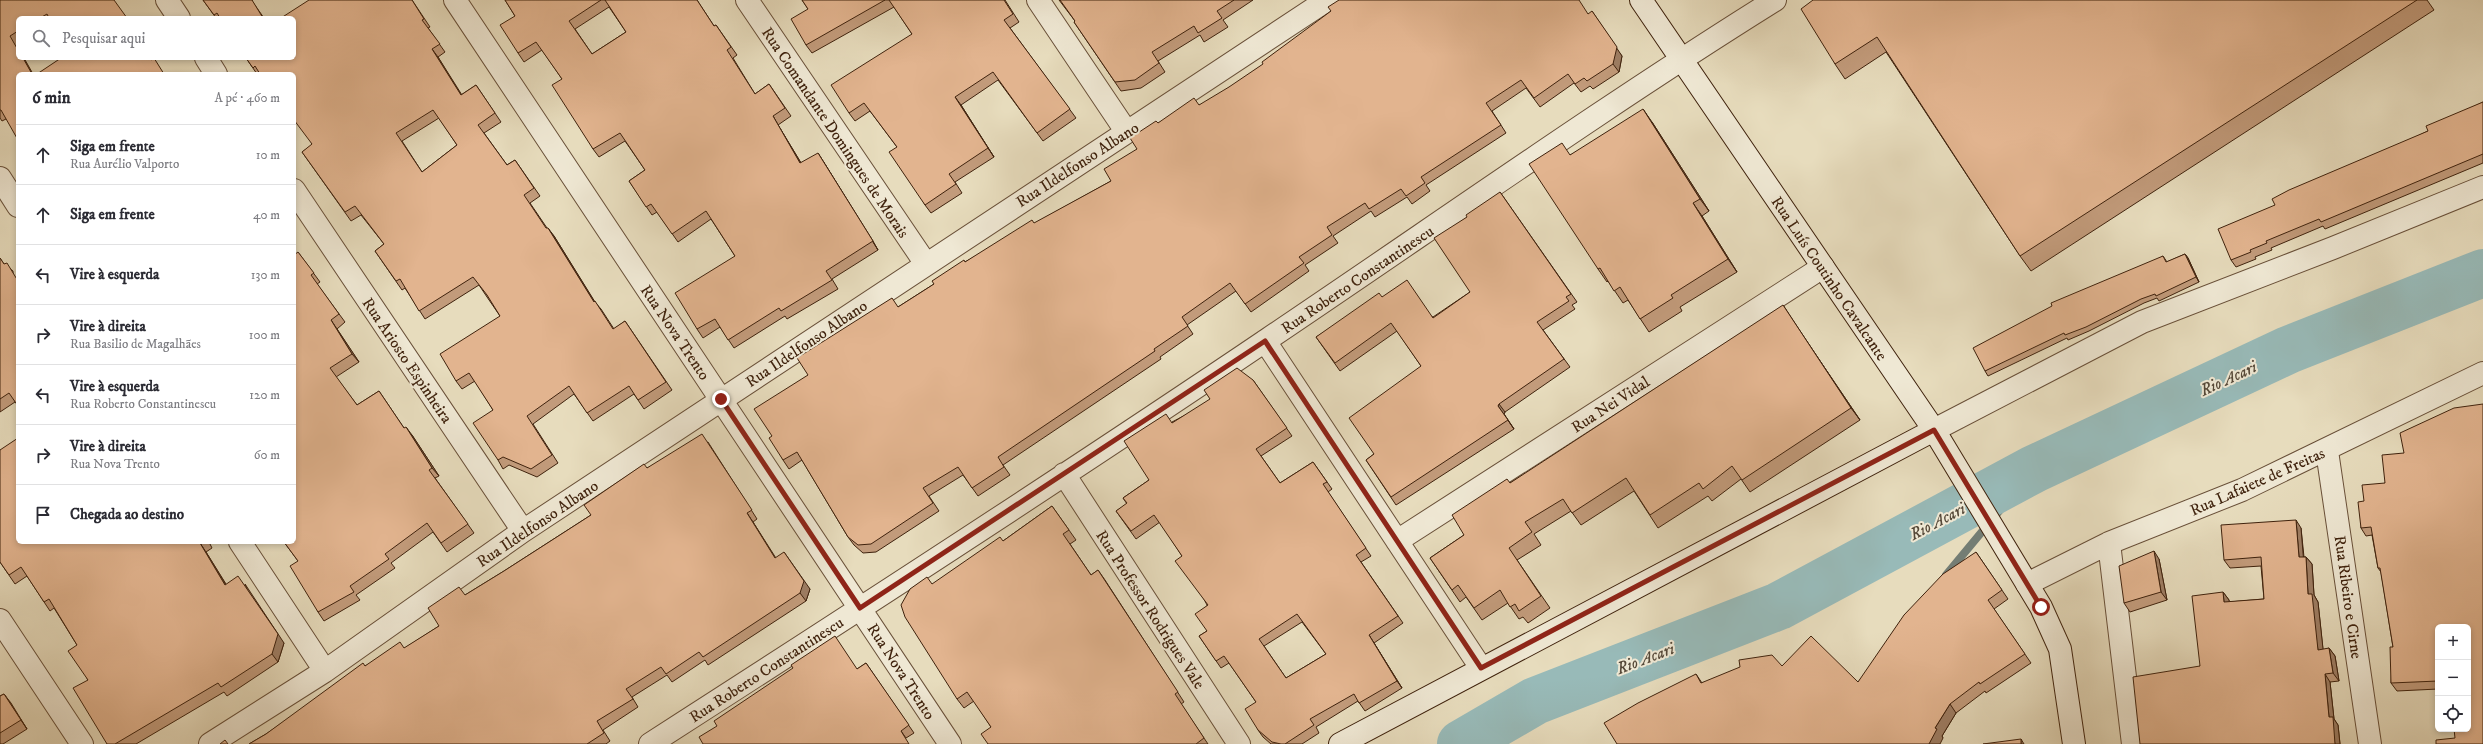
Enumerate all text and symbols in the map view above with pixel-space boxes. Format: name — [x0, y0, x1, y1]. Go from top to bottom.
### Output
search box — [16, 16, 296, 60]
street label: Rua Comandante Domingues de Morais — [757, 23, 913, 242]
icon: search — [30, 27, 52, 49]
text: Pesquisar aqui — [62, 29, 145, 48]
text: 6 min — [32, 87, 71, 109]
text: A pé · 460 m — [215, 90, 280, 106]
street label: Rua Ildelfonso Albano — [1012, 118, 1143, 212]
text: Siga em frente — [70, 137, 155, 156]
icon: ahead — [32, 144, 54, 166]
text: 10 m — [256, 147, 280, 163]
text: Rua Aurélio Valporto — [70, 156, 179, 172]
street label: Rua Luís Coutinho Cavalcante — [1767, 193, 1892, 365]
icon: ahead — [32, 204, 54, 226]
text: Siga em frente — [70, 205, 155, 224]
text: 40 m — [253, 207, 280, 223]
street label: Rua Roberto Constantinescu — [1277, 221, 1438, 338]
icon: left — [32, 264, 54, 286]
text: Vire à esquerda — [70, 265, 159, 284]
text: 130 m — [251, 267, 280, 283]
street label: Rua Nova Trento — [636, 281, 715, 384]
street label: Rua Ariosto Espinheira — [358, 294, 457, 427]
street label: Rua Ildelfonso Albano — [742, 296, 871, 392]
text: Vire à direita — [70, 317, 146, 336]
icon: right — [32, 324, 54, 346]
text: 100 m — [249, 327, 280, 343]
text: Rua Basilio de Magalhães — [70, 336, 201, 352]
water label: Rio Acari — [2195, 356, 2262, 402]
street label: Rua Nei Vidal — [1568, 372, 1654, 438]
text: Vire à esquerda — [70, 377, 159, 396]
icon: left — [32, 384, 54, 406]
text: 120 m — [249, 387, 280, 403]
route end — [712, 390, 730, 408]
text: Rua Roberto Constantinescu — [70, 396, 216, 412]
text: Vire à direita — [70, 437, 146, 456]
street label: Rua Lafaiete de Freitas — [2187, 443, 2328, 521]
icon: right — [32, 444, 54, 466]
text: 60 m — [254, 447, 280, 463]
text: Rua Nova Trento — [70, 456, 160, 472]
street label: Rua Ildelfonso Albano — [473, 476, 602, 572]
water label: Rio Acari — [1905, 497, 1971, 546]
icon: arrive — [32, 504, 54, 526]
text: Chegada ao destino — [70, 505, 184, 524]
street label: Rua Professor Rodrigues Vale — [1091, 526, 1209, 693]
street label: Rua Ribeiro e Cirne — [2329, 534, 2367, 660]
route start — [2032, 598, 2050, 616]
street label: Rua Roberto Constantinescu — [686, 612, 848, 727]
street label: Rua Nova Trento — [863, 620, 940, 724]
map controls — [2435, 624, 2471, 732]
button: + — [2435, 624, 2471, 660]
water label: Rio Acari — [1612, 637, 1679, 680]
button: − — [2435, 660, 2471, 696]
button: locate — [2435, 696, 2471, 732]

